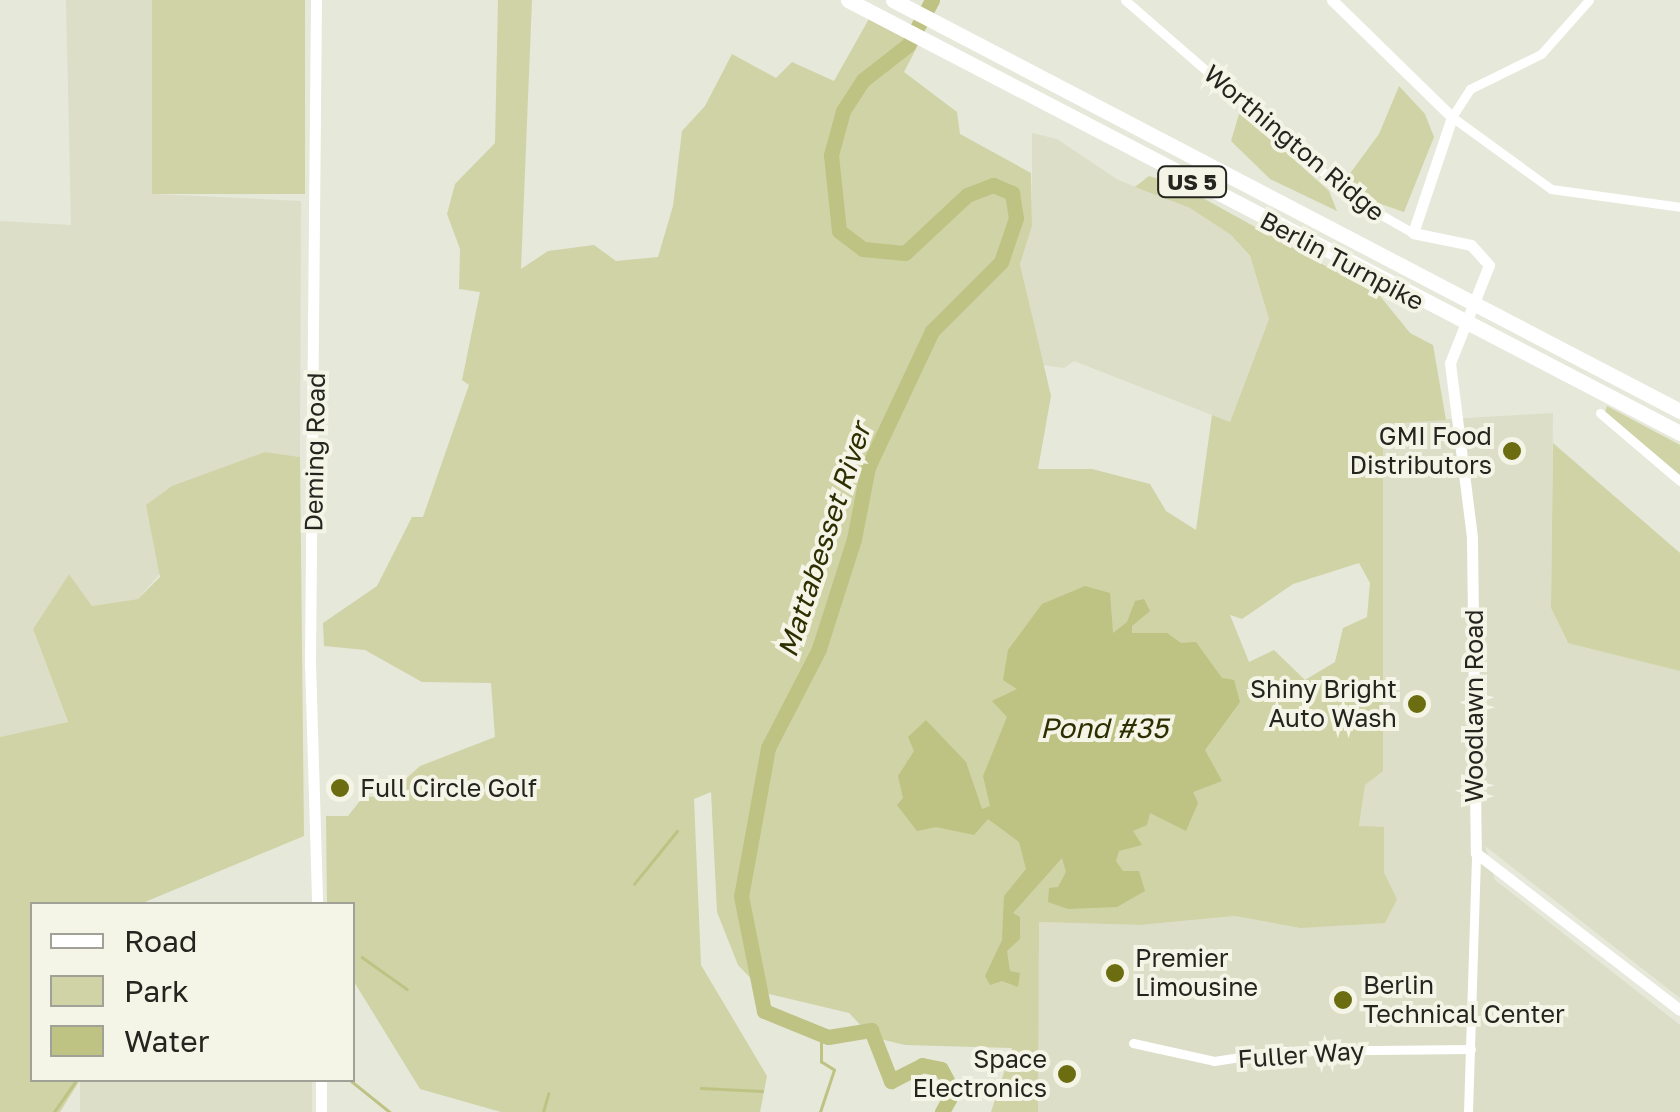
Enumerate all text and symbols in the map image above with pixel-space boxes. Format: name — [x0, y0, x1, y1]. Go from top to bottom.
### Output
street label: Worthington Ridge — [1198, 59, 1390, 227]
road number: US 5 — [1157, 165, 1227, 199]
street label: Berlin Turnpike — [1255, 205, 1429, 317]
street label: Deming Road — [299, 372, 331, 532]
water label: Mattabesset River — [770, 419, 878, 661]
place label: GMI Food Distributors — [1350, 422, 1492, 481]
marker: GMI Food Distributors — [1501, 440, 1523, 462]
street label: Woodlawn Road — [1459, 609, 1489, 803]
place label: Shiny Bright Auto Wash — [1250, 675, 1397, 734]
marker: Shiny Bright Auto Wash — [1406, 693, 1428, 715]
water label: Pond #35 — [1040, 711, 1168, 745]
place label: Full Circle Golf — [360, 773, 537, 803]
marker: Full Circle Golf — [329, 777, 351, 799]
legend — [30, 902, 355, 1082]
text: Road — [124, 923, 198, 959]
place label: Premier Limousine — [1135, 944, 1258, 1003]
marker: Premier Limousine — [1104, 962, 1126, 984]
place label: Berlin Technical Center — [1363, 971, 1565, 1030]
text: Park — [124, 973, 189, 1009]
marker: Berlin Technical Center — [1332, 989, 1354, 1011]
text: Water — [124, 1023, 209, 1059]
street label: Fuller Way — [1237, 1036, 1365, 1074]
place label: Space Electronics — [912, 1045, 1047, 1104]
marker: Space Electronics — [1056, 1063, 1078, 1085]

